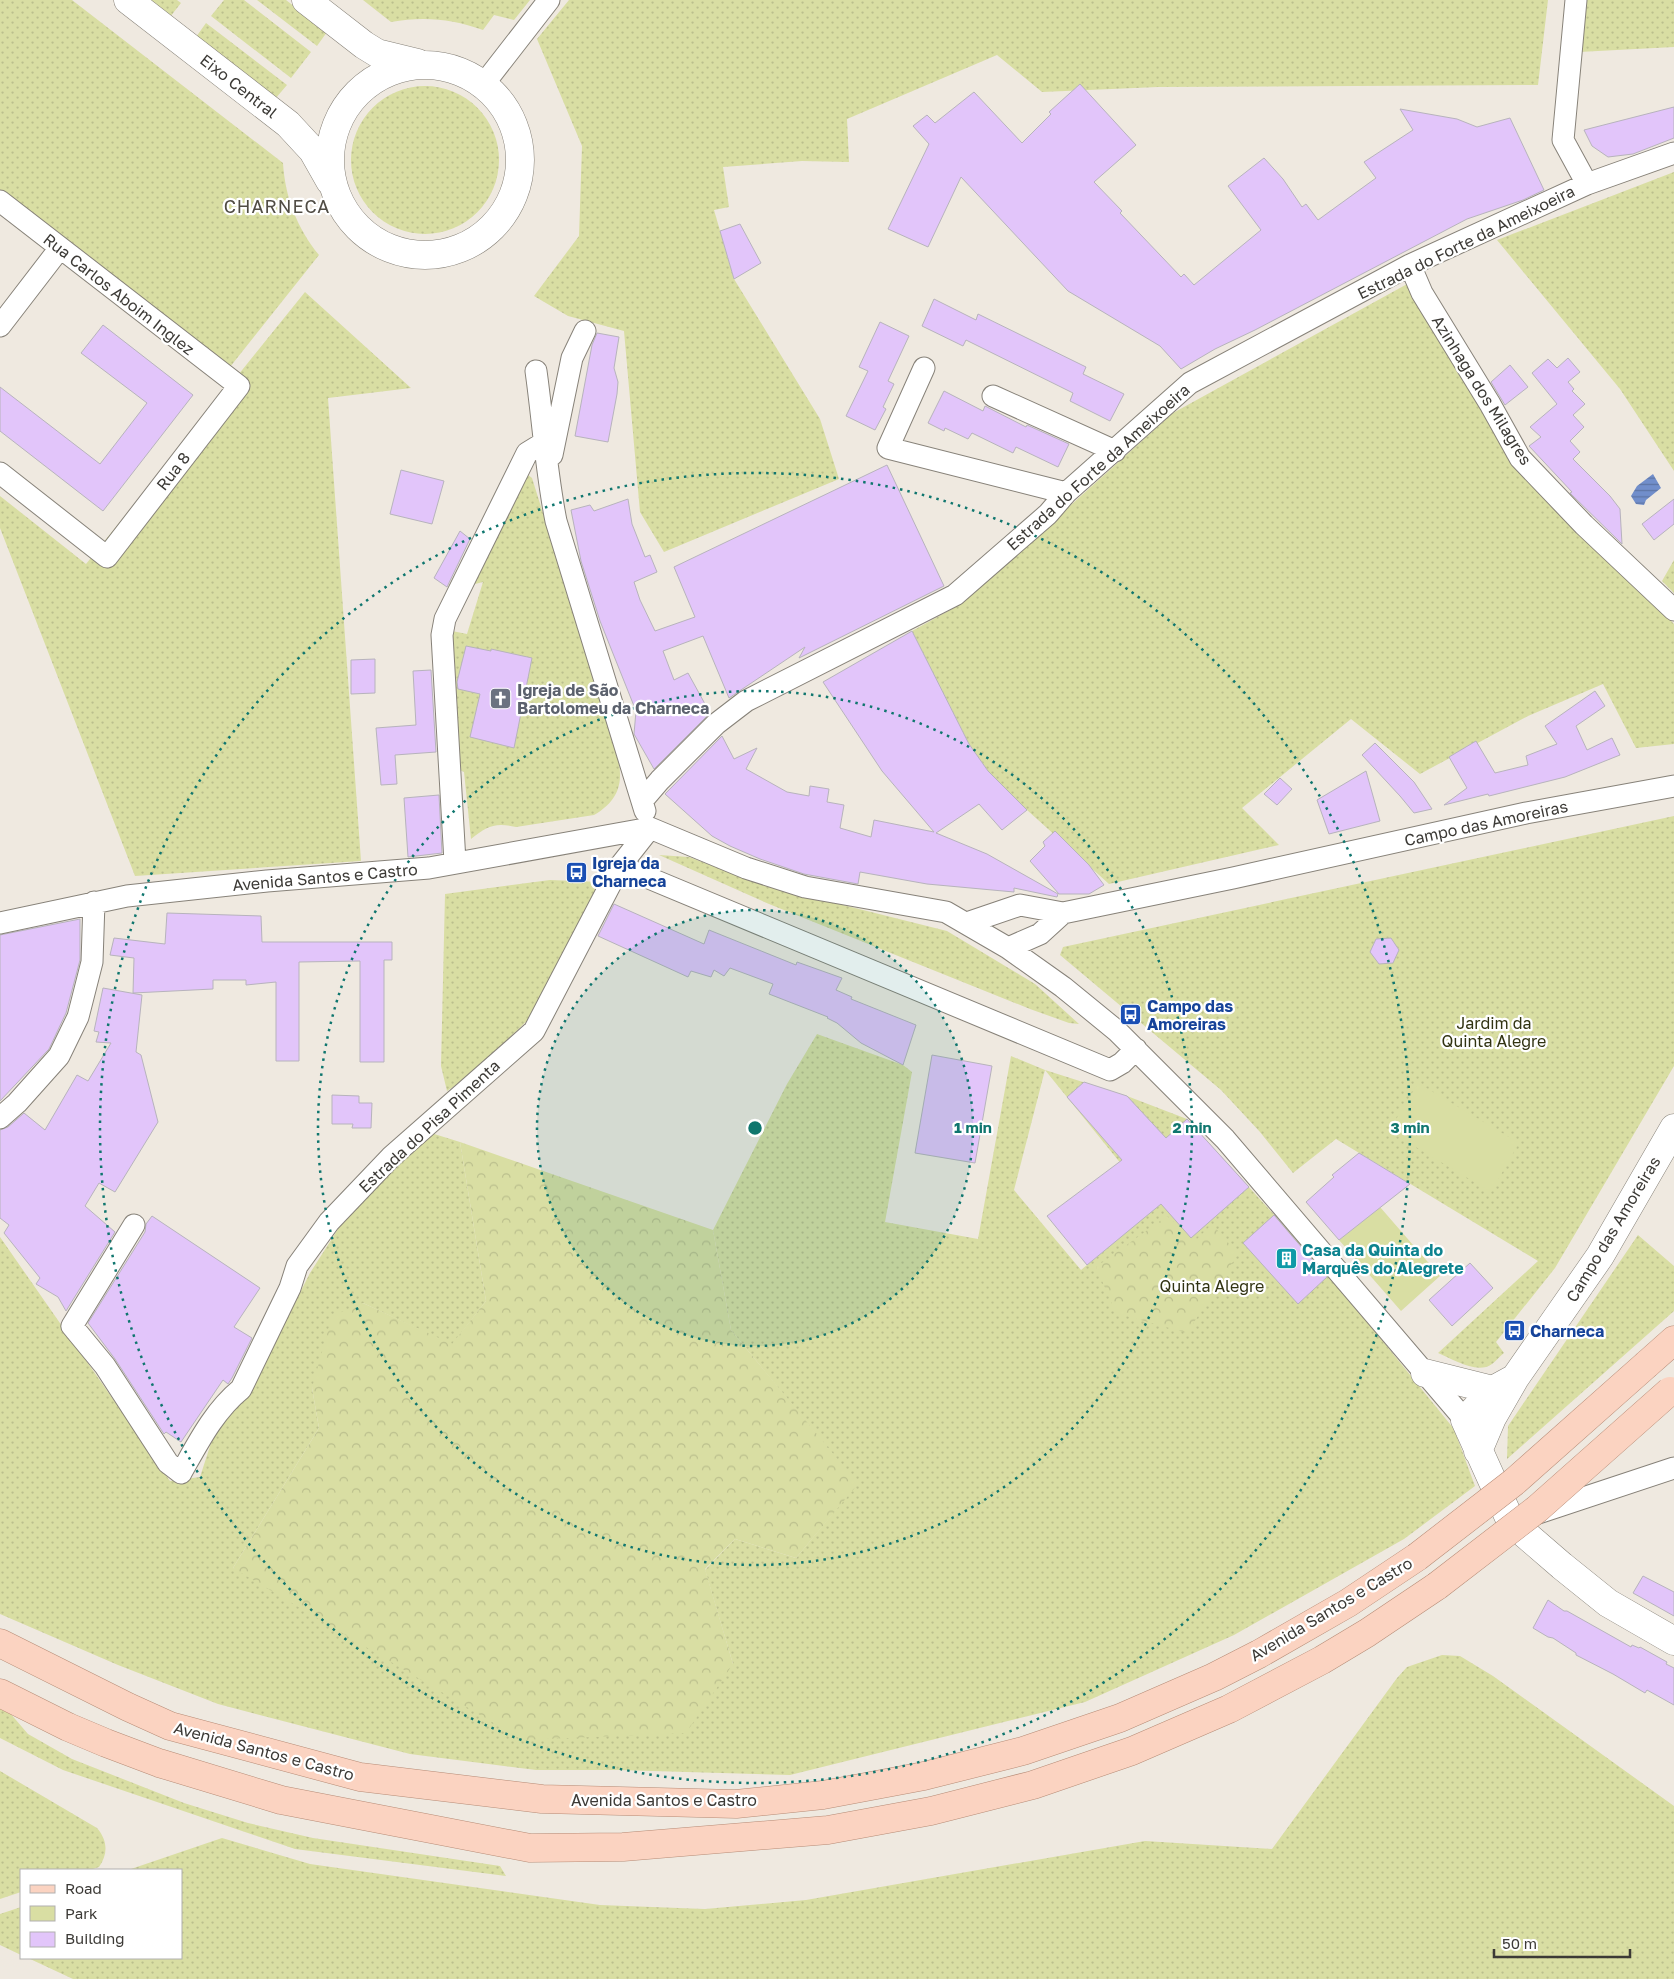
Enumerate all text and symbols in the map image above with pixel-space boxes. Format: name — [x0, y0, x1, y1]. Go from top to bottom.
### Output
street label: Eixo Central — [196, 50, 282, 122]
street label: Estrada do Forte da Ameixoeira — [1354, 181, 1578, 303]
district label: CHARNECA — [224, 195, 330, 217]
street label: Rua Carlos Aboim Inglez — [39, 229, 199, 359]
street label: Azinhaga dos Milagres — [1428, 311, 1536, 469]
street label: Estrada do Forte da Ameixoeira — [1002, 379, 1194, 555]
street label: Rua 8 — [152, 448, 194, 494]
place label: Igreja de São Bartolomeu da Charneca — [517, 680, 709, 718]
church icon: Igreja de São Bartolomeu da Charneca — [489, 687, 513, 711]
street label: Campo das Amoreiras — [1402, 796, 1570, 850]
place label: Igreja da Charneca — [592, 853, 666, 891]
street label: Avenida Santos e Castro — [232, 859, 418, 895]
bus stop icon: Igreja da Charneca — [564, 860, 588, 884]
place label: Campo das Amoreiras — [1147, 996, 1233, 1034]
bus stop icon: Campo das Amoreiras — [1119, 1003, 1143, 1027]
park label: Jardim da Quinta Alegre — [1442, 1013, 1546, 1051]
street label: Estrada do Pisa Pimenta — [354, 1055, 504, 1197]
text: 1 min — [954, 1118, 992, 1136]
text: 2 min — [1172, 1118, 1212, 1136]
text: 3 min — [1390, 1118, 1430, 1136]
centre of rings — [746, 1119, 764, 1137]
street label: Campo das Amoreiras — [1562, 1152, 1664, 1306]
place label: Casa da Quinta do Marquês do Alegrete — [1302, 1240, 1464, 1278]
building icon: Casa da Quinta do Marquês do Alegrete — [1274, 1247, 1298, 1271]
park label: Quinta Alegre — [1160, 1276, 1264, 1296]
bus stop icon: Charneca — [1502, 1319, 1526, 1343]
place label: Charneca — [1530, 1321, 1604, 1341]
street label: Avenida Santos e Castro — [1246, 1553, 1416, 1665]
street label: Avenida Santos e Castro — [172, 1717, 356, 1785]
street label: Avenida Santos e Castro — [571, 1790, 757, 1810]
legend — [20, 1869, 182, 1959]
text: Road — [65, 1879, 102, 1897]
text: Park — [65, 1904, 98, 1922]
scale bar — [1494, 1926, 1630, 1958]
text: Building — [65, 1929, 125, 1947]
text: 50 m — [1502, 1934, 1537, 1952]

